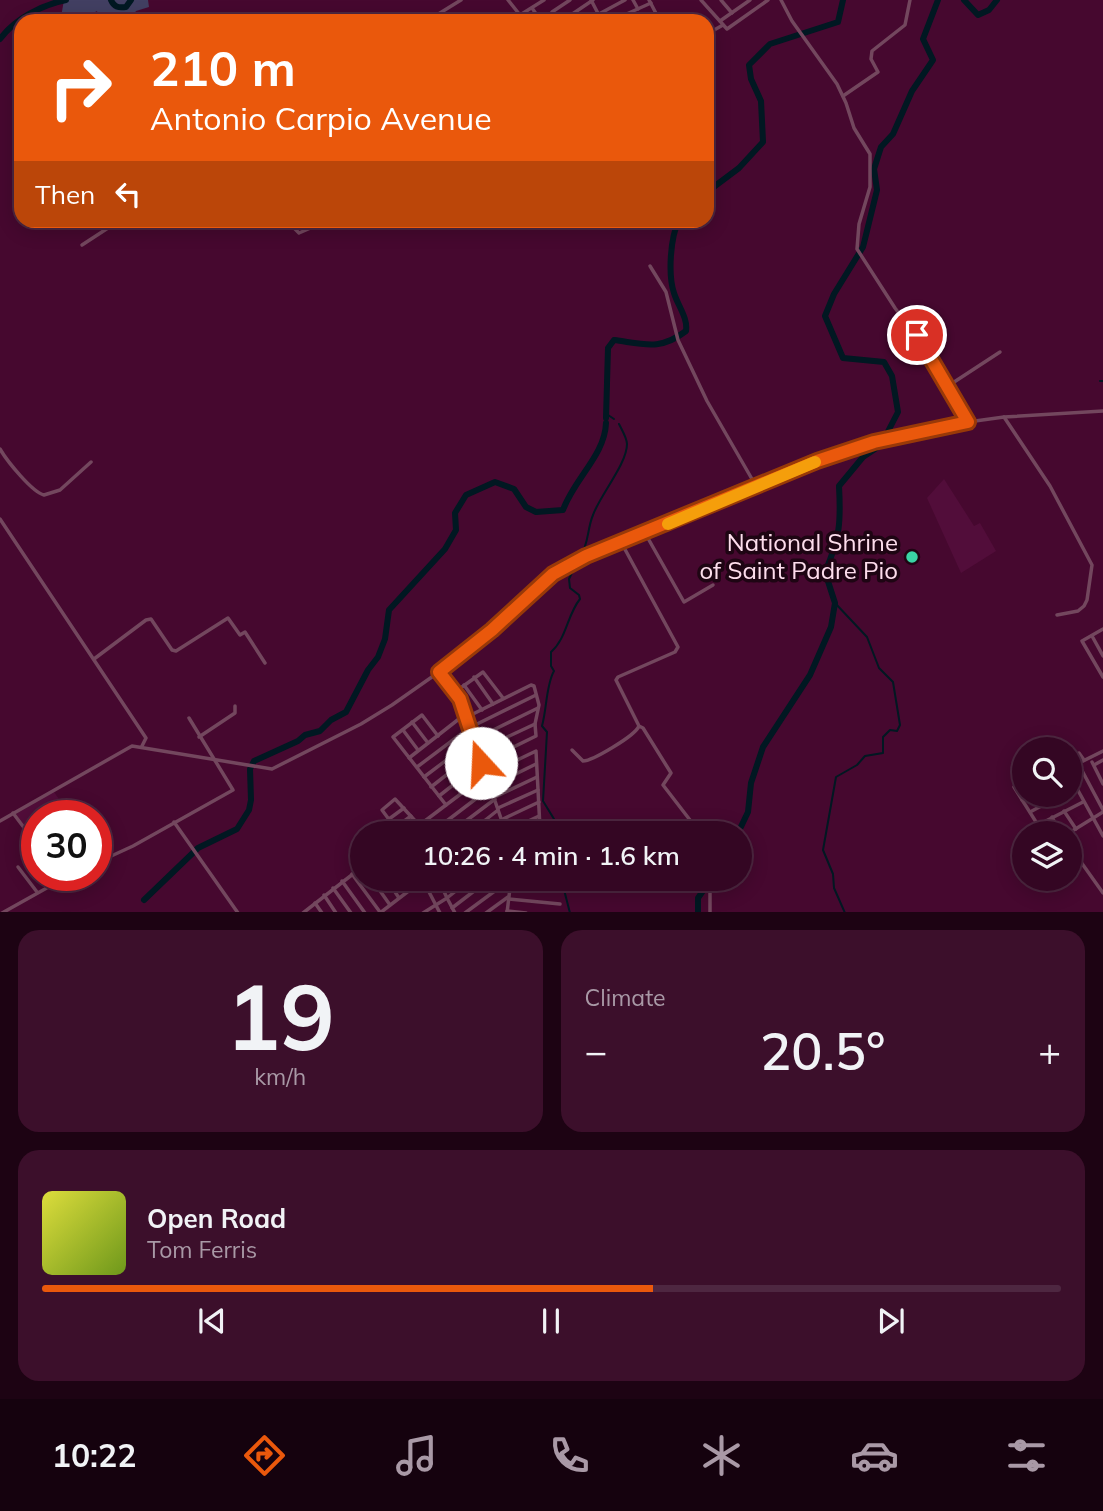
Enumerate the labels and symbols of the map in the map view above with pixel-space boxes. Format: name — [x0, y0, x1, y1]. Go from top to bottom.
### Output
pin — [887, 305, 947, 365]
place label: National Shrine of Saint Padre Pio — [699, 527, 898, 585]
marker: National Shrine of Saint Padre Pio — [904, 549, 920, 565]
position arrow — [444, 726, 518, 800]
speed limit sign: 30 — [21, 800, 112, 891]

